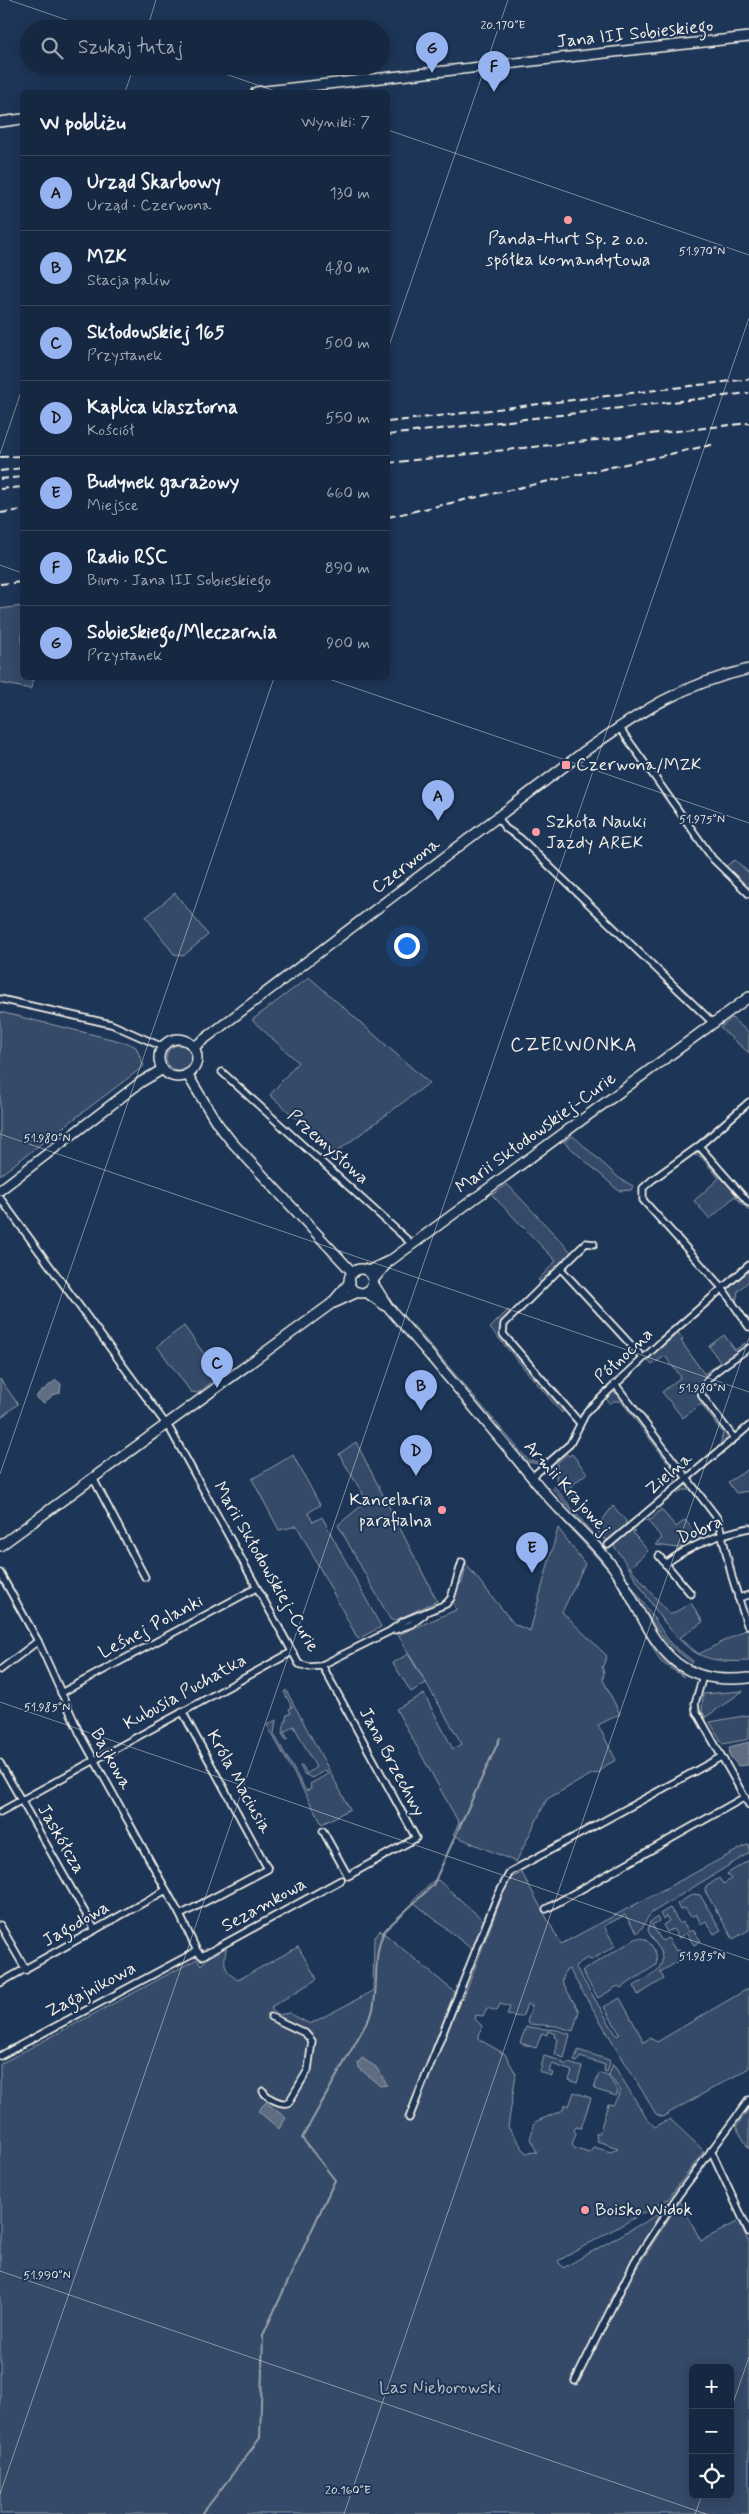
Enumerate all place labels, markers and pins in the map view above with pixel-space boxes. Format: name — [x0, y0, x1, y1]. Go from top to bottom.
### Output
pin: G — [416, 32, 448, 73]
pin: F — [478, 51, 510, 92]
marker: Panda-Hurt Sp. z o.o. spółka komandytowa — [562, 214, 574, 226]
place label: Panda-Hurt Sp. z o.o. spółka komandytowa — [486, 227, 650, 272]
place label: Czerwona/MZK — [576, 753, 701, 777]
marker: Czerwona/MZK — [560, 759, 572, 771]
pin: A — [422, 780, 454, 821]
place label: Szkoła Nauki Jazdy AREK — [546, 810, 646, 855]
marker: Szkoła Nauki Jazdy AREK — [530, 826, 542, 838]
pin: C — [201, 1347, 233, 1388]
pin: B — [405, 1370, 437, 1411]
pin: D — [400, 1435, 432, 1476]
place label: Kancelaria parafialna — [349, 1488, 432, 1533]
marker: Kancelaria parafialna — [436, 1504, 448, 1516]
pin: E — [516, 1532, 548, 1573]
place label: Boisko Widok — [595, 2198, 692, 2222]
marker: Boisko Widok — [579, 2204, 591, 2216]

